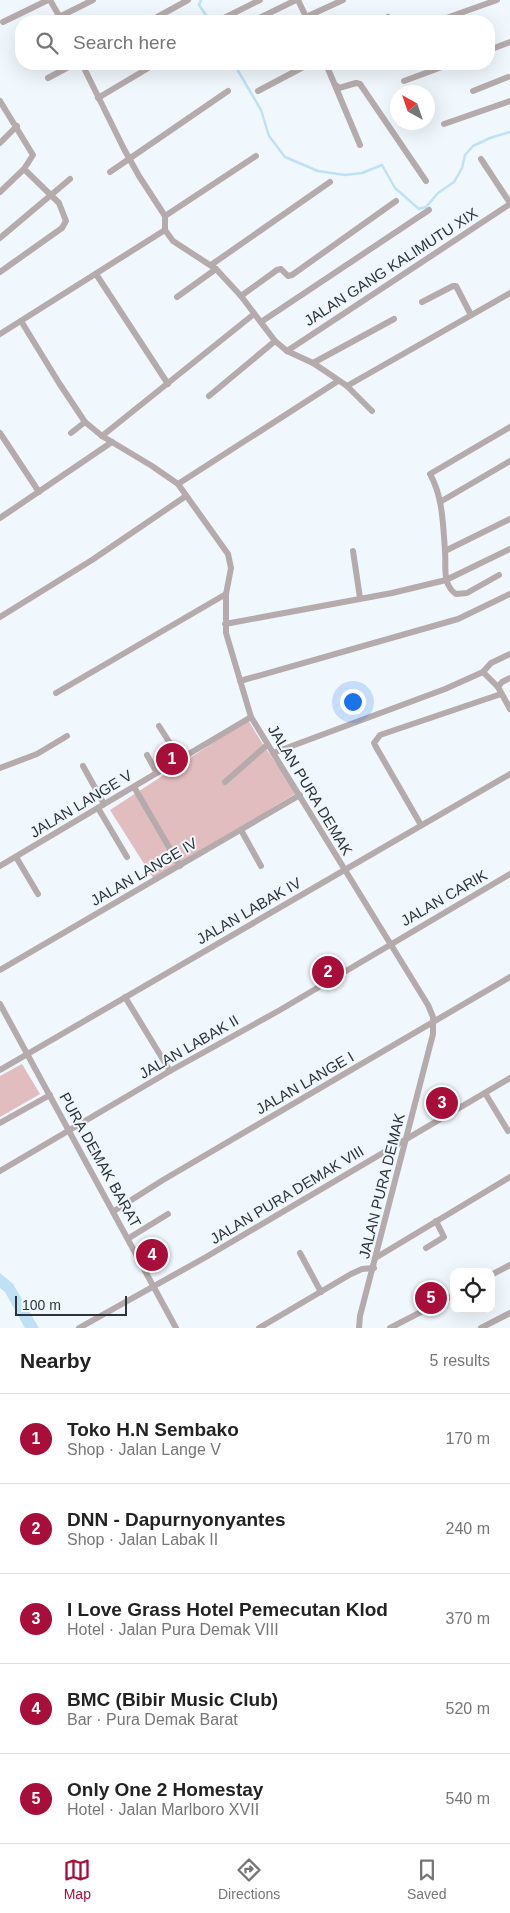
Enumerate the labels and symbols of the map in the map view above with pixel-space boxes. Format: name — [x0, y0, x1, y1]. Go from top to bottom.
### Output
north arrow — [390, 85, 435, 130]
street label: JALAN GANG KALIMUTU XIX — [301, 204, 481, 329]
your location — [340, 689, 366, 715]
street label: JALAN PURA DEMAK — [265, 721, 356, 858]
pin: 1 — [156, 740, 188, 778]
street label: JALAN LANGE V — [27, 766, 135, 841]
street label: JALAN LANGE IV — [88, 834, 200, 909]
street label: JALAN CARIK — [398, 866, 490, 929]
street label: JALAN LABAK IV — [194, 874, 304, 947]
pin: 2 — [312, 953, 344, 991]
street label: JALAN LABAK II — [136, 1011, 241, 1082]
street label: JALAN LANGE I — [253, 1048, 357, 1117]
pin: 3 — [426, 1084, 458, 1122]
street label: PURA DEMAK BARAT — [56, 1089, 145, 1230]
street label: JALAN PURA DEMAK — [355, 1111, 408, 1260]
street label: JALAN PURA DEMAK VIII — [207, 1142, 367, 1247]
pin: 4 — [136, 1236, 168, 1274]
pin: 5 — [415, 1279, 447, 1317]
scale bar — [15, 1293, 128, 1316]

